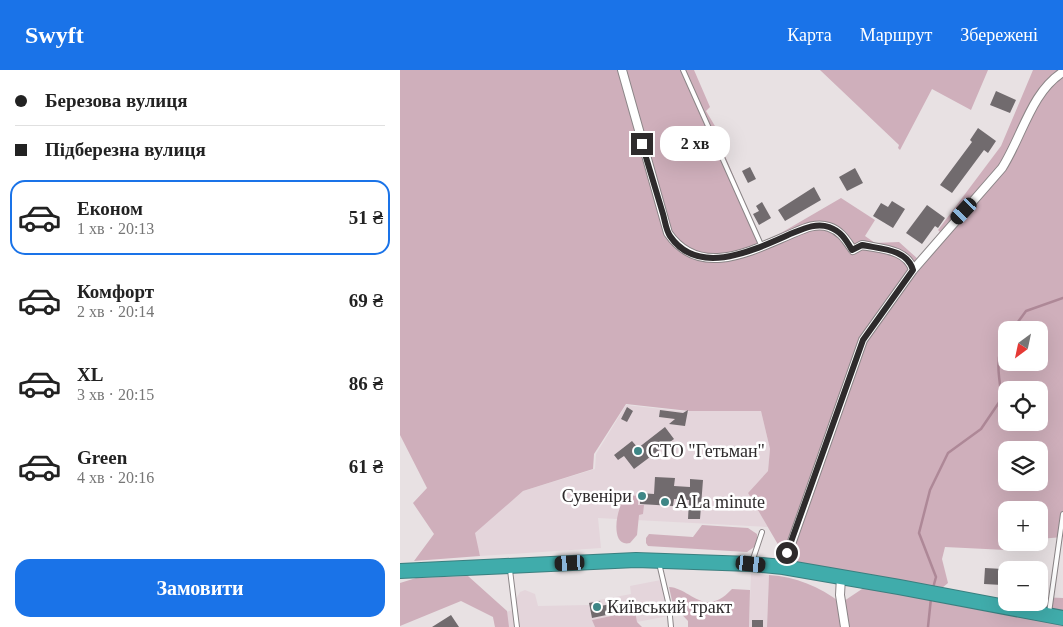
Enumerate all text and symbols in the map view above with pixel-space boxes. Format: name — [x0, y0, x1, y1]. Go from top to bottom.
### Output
text: Swyft — [25, 22, 84, 48]
text: Карта — [787, 25, 832, 45]
text: Маршрут — [860, 25, 932, 45]
text: Збережені — [960, 25, 1038, 45]
text: Березова вулиця — [45, 90, 188, 111]
callout: 2 хв — [660, 126, 730, 162]
route end — [631, 133, 653, 155]
text: 2 хв — [681, 135, 709, 152]
text: Підберезна вулиця — [45, 139, 206, 160]
icon: car — [17, 195, 62, 240]
car — [948, 195, 979, 227]
text: Економ — [77, 198, 143, 219]
text: 51 ₴ — [349, 207, 383, 228]
text: 1 хв · 20:13 — [77, 220, 154, 237]
icon: car — [17, 278, 62, 323]
text: Комфорт — [77, 281, 154, 302]
text: 69 ₴ — [349, 290, 383, 311]
text: 2 хв · 20:14 — [77, 303, 154, 320]
north arrow — [998, 321, 1048, 371]
map controls — [998, 321, 1048, 611]
icon: car — [17, 361, 62, 406]
text: XL — [77, 364, 103, 385]
text: 86 ₴ — [349, 373, 383, 394]
button: locate — [998, 381, 1048, 431]
text: 3 хв · 20:15 — [77, 386, 154, 403]
place label: СТО "Гетьман" — [648, 441, 765, 461]
button: layers — [998, 441, 1048, 491]
icon: car — [17, 444, 62, 489]
marker: СТО "Гетьман" — [632, 445, 644, 457]
text: Green — [77, 447, 127, 468]
text: 61 ₴ — [349, 456, 383, 477]
text: 4 хв · 20:16 — [77, 469, 154, 486]
place label: Сувеніри — [562, 486, 632, 506]
marker: Сувеніри — [636, 490, 648, 502]
place label: A La minute — [675, 492, 765, 512]
marker: A La minute — [659, 496, 671, 508]
button: + — [998, 501, 1048, 551]
route start — [776, 542, 798, 564]
car — [554, 555, 585, 571]
car — [735, 555, 766, 573]
button: Замовити — [15, 559, 385, 617]
button: − — [998, 561, 1048, 611]
place label: Київський тракт — [607, 597, 732, 617]
marker: Київський тракт — [591, 601, 603, 613]

